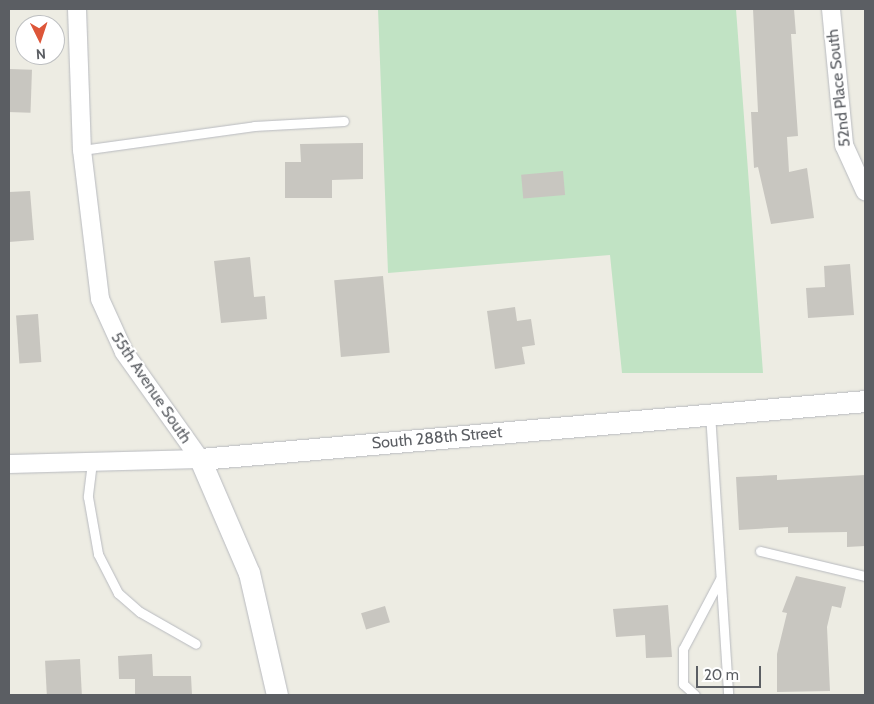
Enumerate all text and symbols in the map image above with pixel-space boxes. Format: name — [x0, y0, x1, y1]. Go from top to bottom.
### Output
north arrow — [15, 15, 65, 65]
street label: 52nd Place South — [823, 28, 855, 148]
text: N — [35, 45, 47, 63]
street label: 55th Avenue South — [107, 329, 195, 447]
street label: South 288th Street — [371, 423, 503, 453]
scale bar — [699, 656, 764, 688]
text: 20 m — [704, 666, 739, 684]

